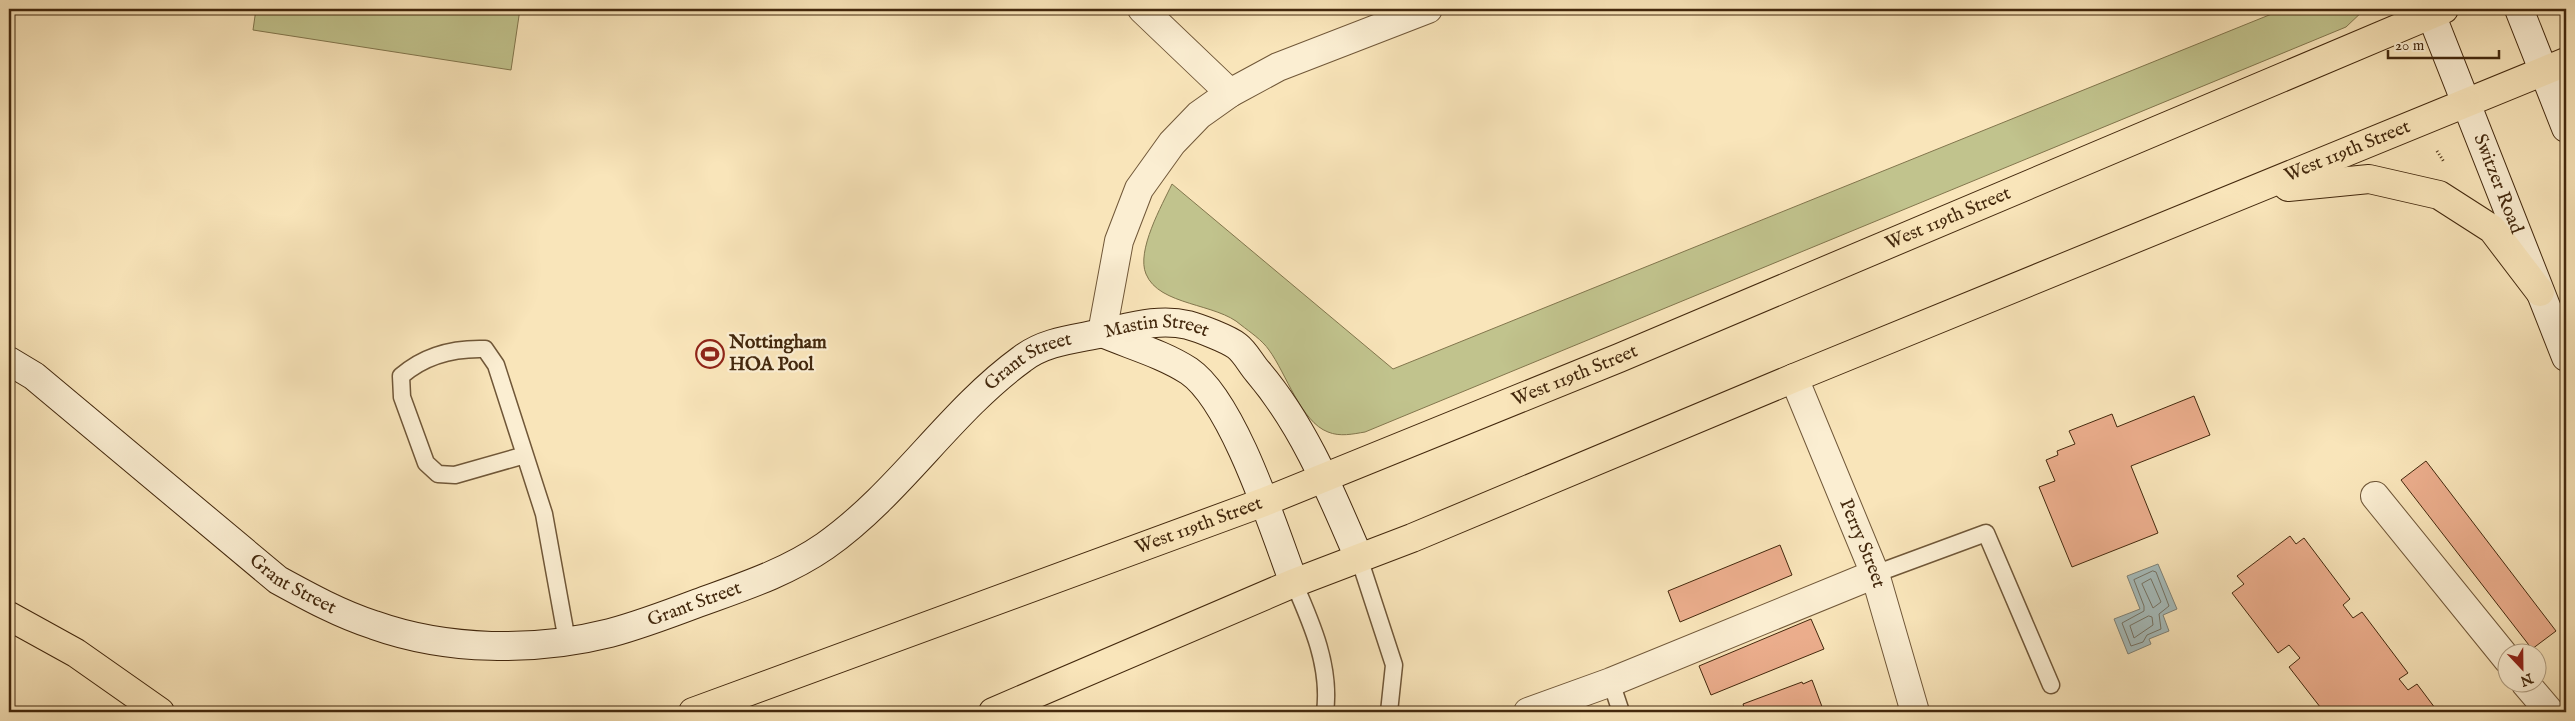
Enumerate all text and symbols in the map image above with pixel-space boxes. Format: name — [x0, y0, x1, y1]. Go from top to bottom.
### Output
scale bar — [2388, 28, 2499, 60]
text: 20 m — [2395, 36, 2425, 55]
street label: West 119th Street — [2281, 115, 2414, 188]
street label: Switzer Road — [2467, 131, 2529, 238]
street label: West 119th Street — [1882, 181, 2015, 256]
street label: Mastin Street — [1102, 310, 1213, 344]
street label: Grant Street — [980, 327, 1074, 396]
place label: Nottingham HOA Pool — [728, 331, 827, 377]
sports icon: Nottingham HOA Pool — [695, 339, 725, 369]
street label: West 119th Street — [1508, 339, 1642, 412]
street label: West 119th Street — [1132, 491, 1266, 560]
street label: Perry Street — [1833, 495, 1891, 591]
street label: Grant Street — [244, 549, 340, 621]
street label: Grant Street — [644, 576, 745, 633]
north arrow — [2498, 644, 2548, 694]
text: N — [2518, 668, 2536, 690]

